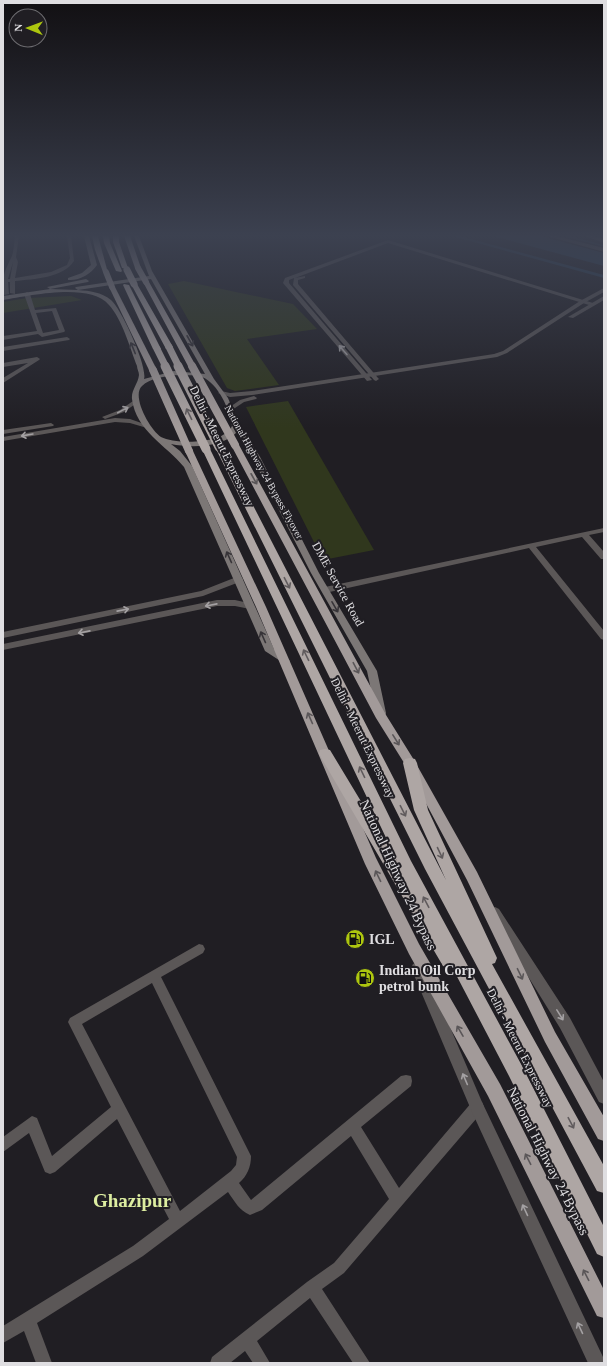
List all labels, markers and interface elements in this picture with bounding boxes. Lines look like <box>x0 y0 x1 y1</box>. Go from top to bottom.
north arrow <box>8 8 48 48</box>
text: N <box>12 24 24 32</box>
one-way arrow <box>186 335 194 347</box>
one-way arrow <box>128 342 136 354</box>
one-way arrow <box>339 345 348 355</box>
street label: Delhi - Meerut Expressway <box>187 383 257 509</box>
street label: National Highway 24 Bypass Flyover <box>223 403 306 541</box>
one-way arrow <box>117 406 129 413</box>
one-way arrow <box>185 408 192 420</box>
one-way arrow <box>20 431 33 439</box>
one-way arrow <box>251 473 259 485</box>
street label: DME Service Road <box>309 540 367 628</box>
one-way arrow <box>225 552 232 564</box>
one-way arrow <box>284 577 292 589</box>
one-way arrow <box>205 601 218 609</box>
one-way arrow <box>331 601 339 613</box>
one-way arrow <box>117 605 130 613</box>
one-way arrow <box>78 628 91 636</box>
one-way arrow <box>259 631 267 643</box>
one-way arrow <box>302 649 309 661</box>
one-way arrow <box>352 661 360 673</box>
street label: Delhi - Meerut Expressway <box>328 675 398 801</box>
one-way arrow <box>306 712 313 724</box>
one-way arrow <box>392 734 400 746</box>
one-way arrow <box>358 767 365 779</box>
street label: National Highway 24 Bypass <box>356 797 440 953</box>
one-way arrow <box>400 805 407 817</box>
one-way arrow <box>437 846 444 858</box>
one-way arrow <box>374 871 381 883</box>
one-way arrow <box>422 896 429 908</box>
fuel station icon: IGL <box>344 928 366 950</box>
place label: IGL <box>369 932 395 947</box>
place label: Indian Oil Corp petrol bunk <box>379 963 476 994</box>
fuel station icon: Indian Oil Corp petrol bunk <box>354 967 376 989</box>
one-way arrow <box>516 968 524 980</box>
street label: Delhi - Meerut Expressway <box>484 986 556 1110</box>
one-way arrow <box>557 1009 565 1021</box>
one-way arrow <box>456 1026 464 1038</box>
one-way arrow <box>461 1074 469 1086</box>
street label: National Highway 24 Bypass <box>504 1084 592 1238</box>
one-way arrow <box>568 1117 575 1129</box>
one-way arrow <box>524 1153 531 1165</box>
district label: Ghazipur <box>93 1190 172 1211</box>
one-way arrow <box>521 1204 528 1216</box>
one-way arrow <box>582 1269 590 1281</box>
one-way arrow <box>576 1322 584 1334</box>

